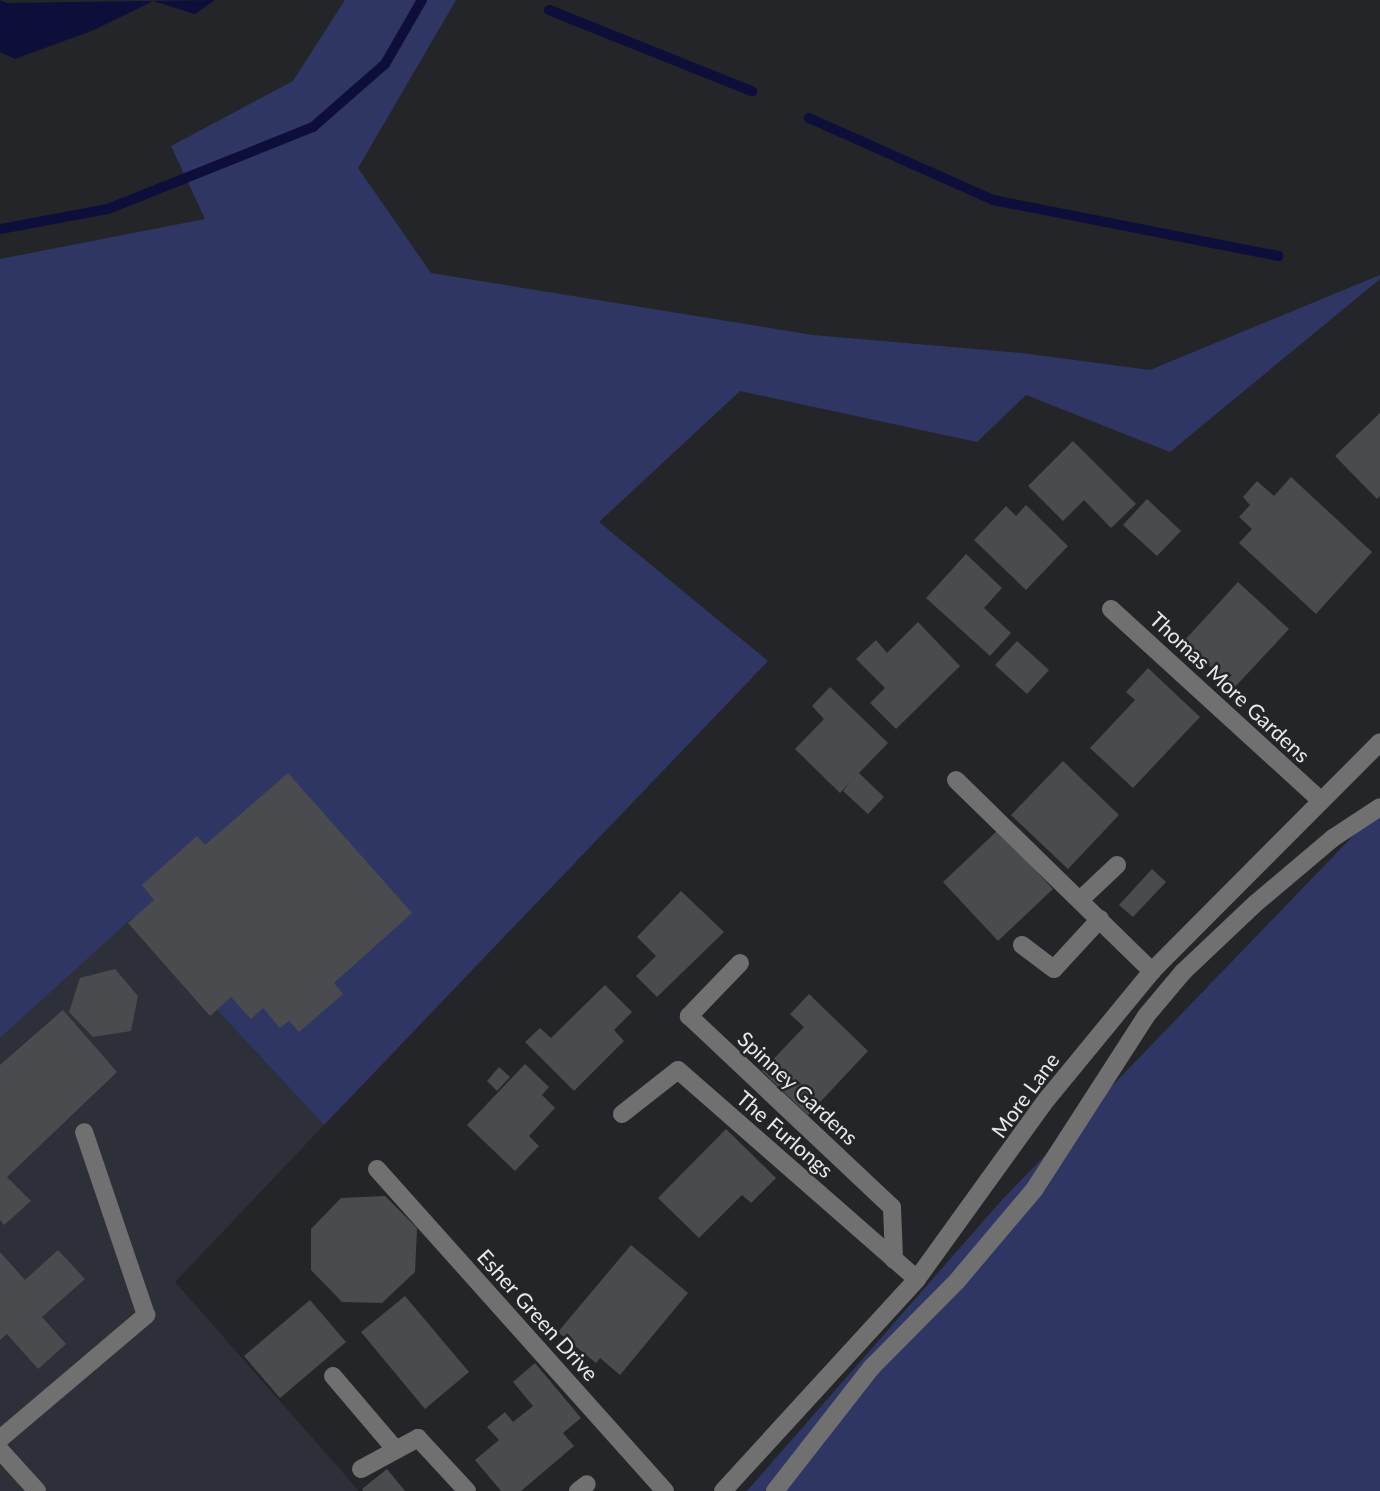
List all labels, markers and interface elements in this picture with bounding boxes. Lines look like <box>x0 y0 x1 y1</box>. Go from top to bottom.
street label: Thomas More Gardens <box>1145 606 1315 768</box>
street label: Spinney Gardens <box>733 1026 863 1150</box>
street label: More Lane <box>986 1048 1064 1142</box>
street label: The Furlongs <box>732 1085 838 1183</box>
street label: Esher Green Drive <box>472 1244 604 1386</box>

